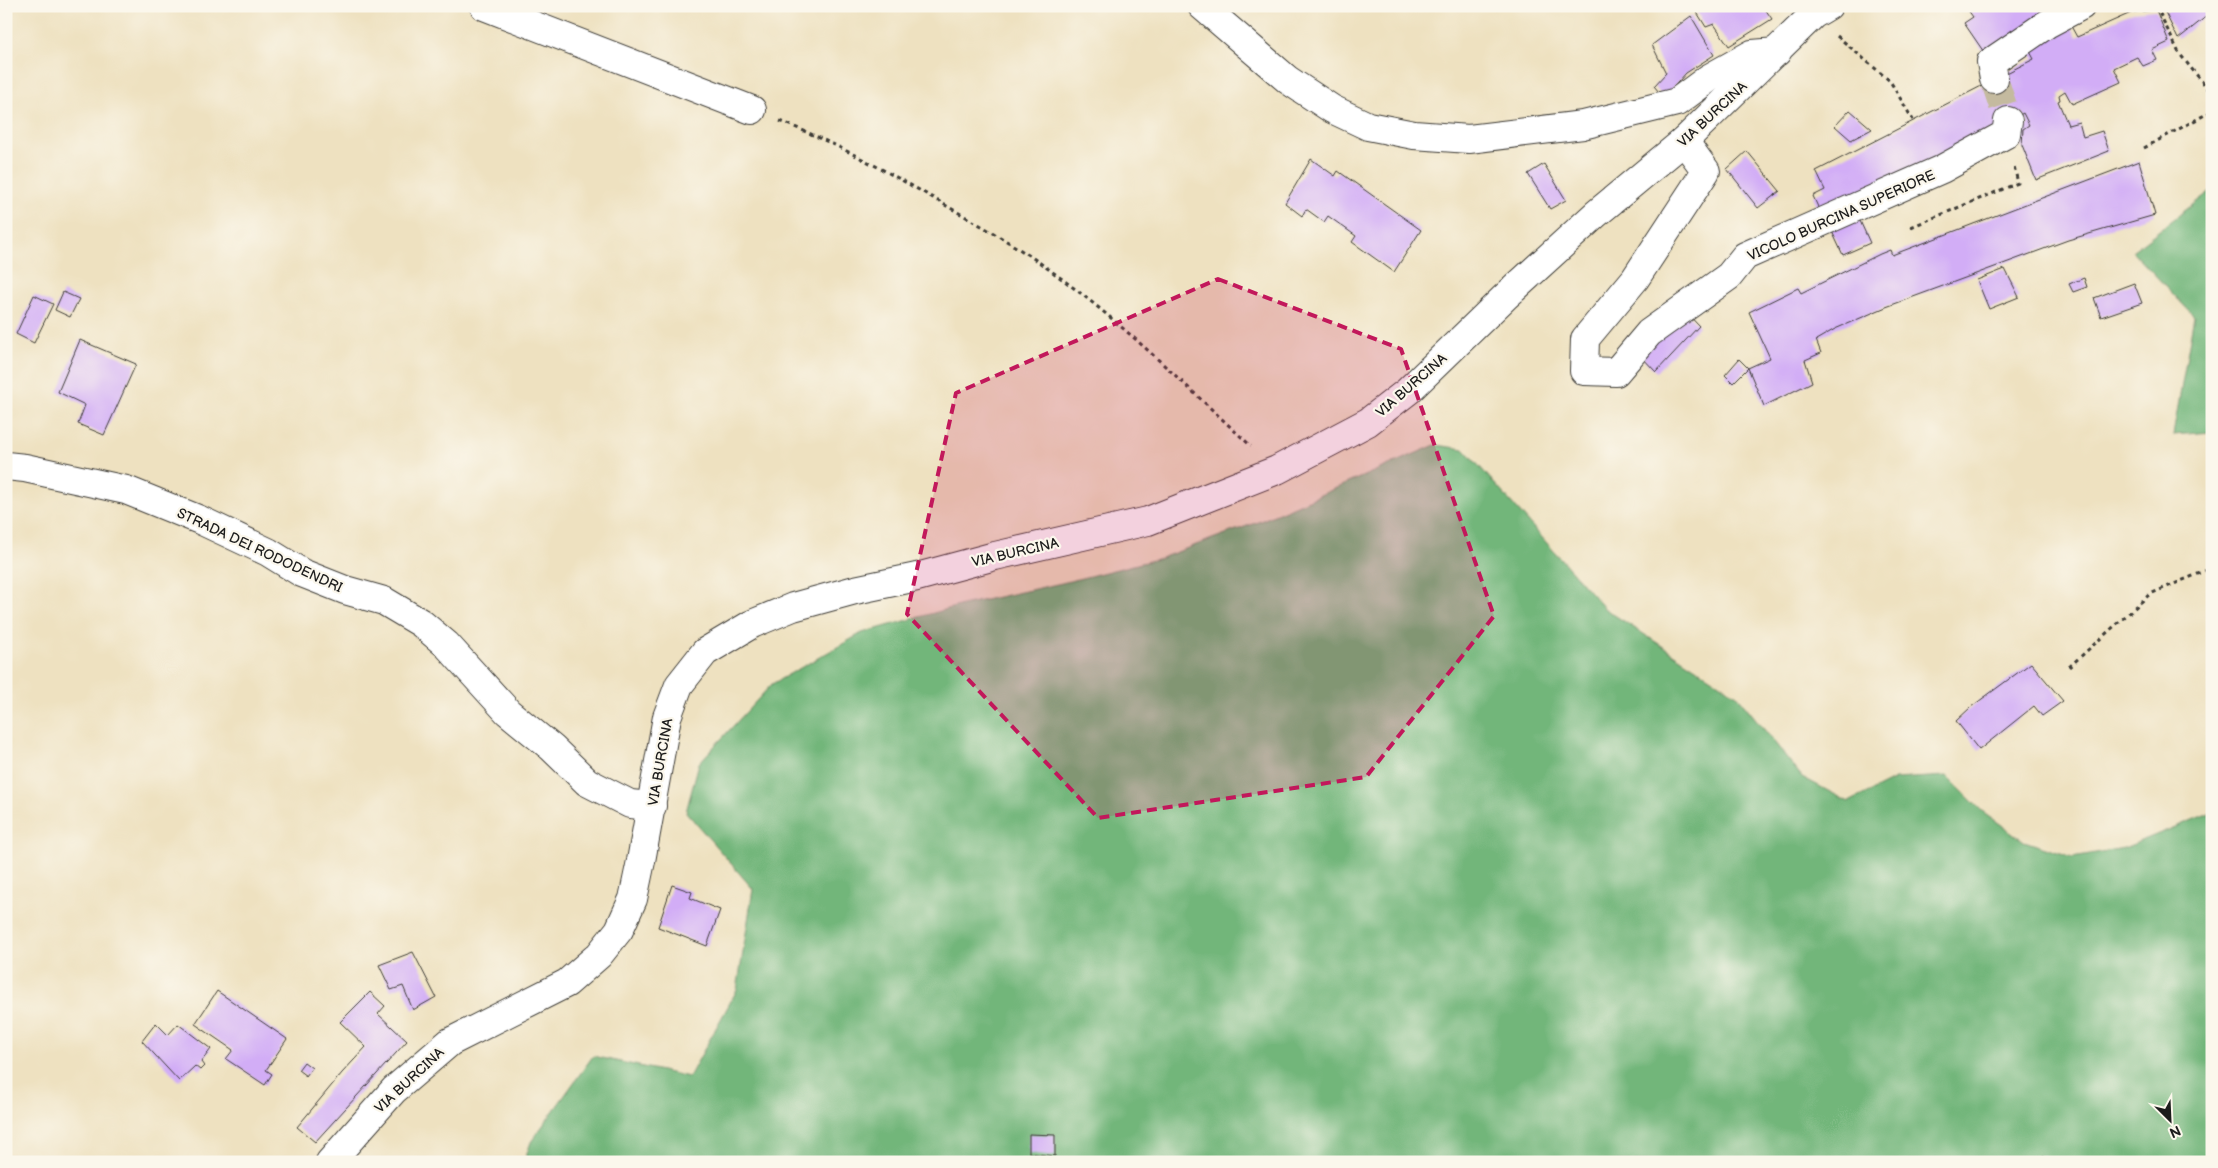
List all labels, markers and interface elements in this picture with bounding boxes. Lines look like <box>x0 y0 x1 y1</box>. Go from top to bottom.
street label: VIA BURCINA <box>1674 78 1751 151</box>
street label: VICOLO BURCINA SUPERIORE <box>1745 166 1938 265</box>
street label: VIA BURCINA <box>1372 350 1451 421</box>
street label: STRADA DEI RODODENDRI <box>174 505 345 596</box>
street label: VIA BURCINA <box>970 534 1061 571</box>
street label: VIA BURCINA <box>644 717 677 807</box>
street label: VIA BURCINA <box>371 1044 448 1117</box>
north arrow <box>2146 1096 2196 1146</box>
text: N <box>2167 1122 2183 1141</box>

